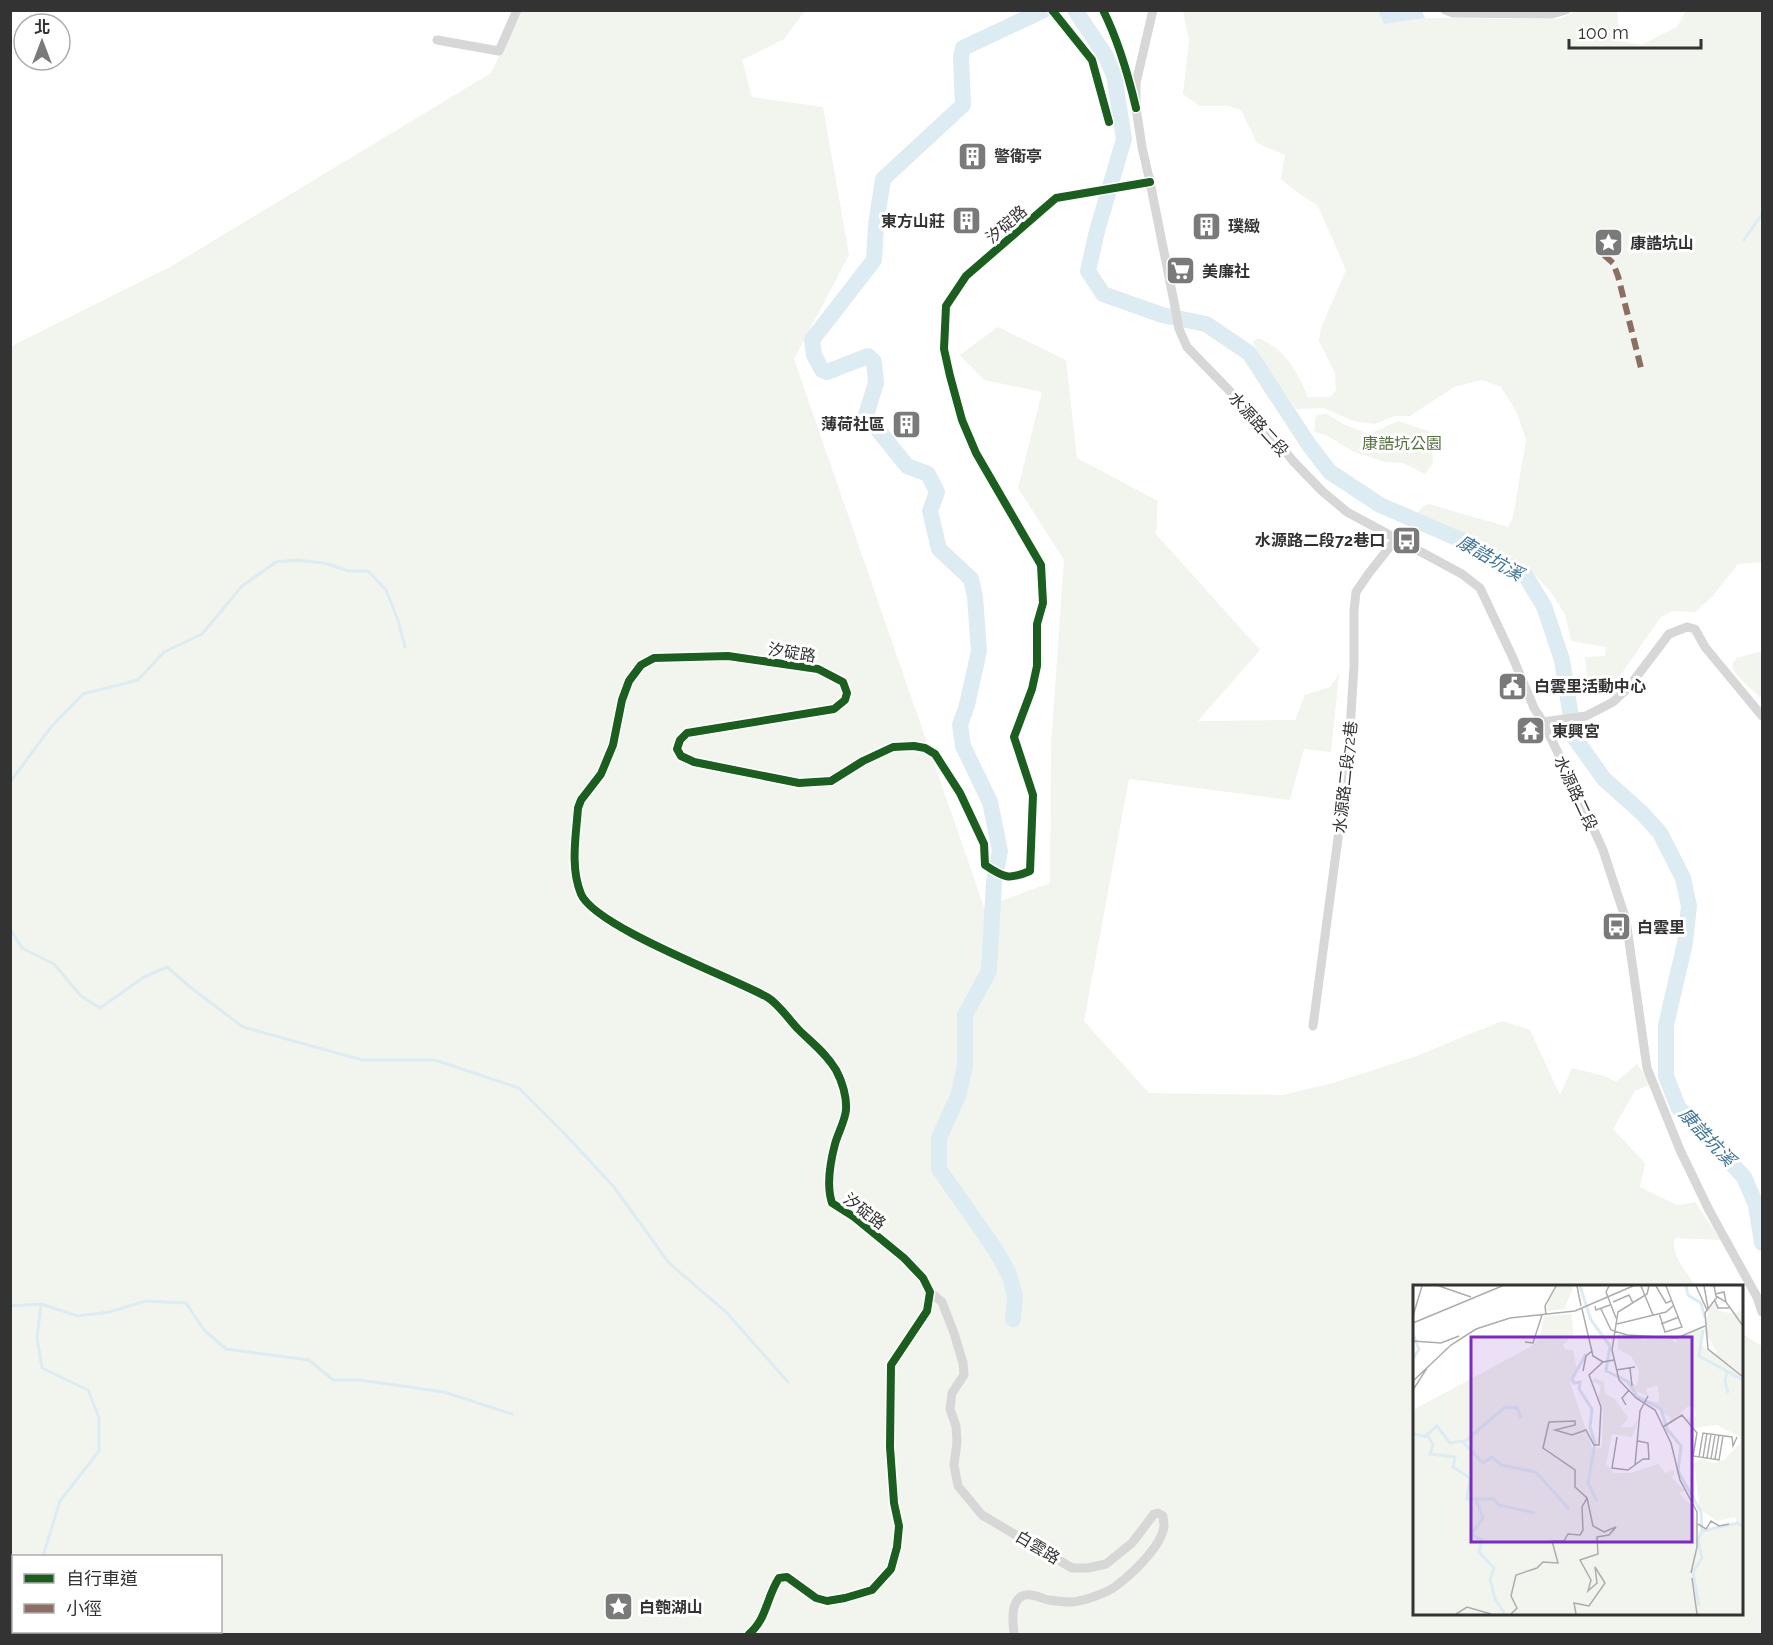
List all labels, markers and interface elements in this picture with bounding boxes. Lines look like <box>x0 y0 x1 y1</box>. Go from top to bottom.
north arrow <box>12 12 72 72</box>
scale bar <box>1569 12 1701 50</box>
text: 北 <box>34 18 50 37</box>
text: 100 m <box>1578 22 1629 43</box>
building icon: 警衛亭 <box>957 140 989 172</box>
place label: 警衛亭 <box>994 147 1042 166</box>
street label: 汐碇路 <box>982 201 1031 247</box>
building icon: 東方山莊 <box>950 205 982 237</box>
building icon: 璞緻 <box>1191 210 1223 242</box>
place label: 東方山莊 <box>881 212 945 231</box>
place label: 璞緻 <box>1228 217 1260 236</box>
place icon: 康誥坑山 <box>1593 227 1625 259</box>
place label: 康誥坑山 <box>1630 234 1694 253</box>
supermarket icon: 美廉社 <box>1165 255 1197 287</box>
place label: 美廉社 <box>1202 262 1250 281</box>
street label: 水源路二段 <box>1225 388 1292 460</box>
building icon: 薄荷社區 <box>890 408 922 440</box>
place label: 薄荷社區 <box>821 415 885 434</box>
park label: 康誥坑公園 <box>1362 434 1442 453</box>
bus stop icon: 水源路二段72巷口 <box>1390 524 1422 556</box>
water label: 康誥坑溪 <box>1454 530 1529 586</box>
place label: 水源路二段72巷口 <box>1255 531 1385 550</box>
street label: 汐碇路 <box>767 639 817 666</box>
public building icon: 白雲里活動中心 <box>1497 670 1529 702</box>
place label: 白雲里活動中心 <box>1534 677 1646 696</box>
temple icon: 東興宮 <box>1515 715 1547 747</box>
street label: 水源路二段72巷 <box>1330 720 1361 834</box>
place label: 東興宮 <box>1552 722 1600 741</box>
street label: 水源路二段 <box>1550 753 1601 833</box>
bus stop icon: 白雲里 <box>1600 911 1632 943</box>
place label: 白雲里 <box>1637 918 1685 937</box>
water label: 康誥坑溪 <box>1675 1103 1742 1172</box>
street label: 汐碇路 <box>840 1189 890 1233</box>
inset map <box>1413 1285 1743 1615</box>
street label: 白雲路 <box>1012 1527 1063 1568</box>
legend <box>12 1555 222 1633</box>
text: 自行車道 <box>66 1568 138 1589</box>
place icon: 白匏湖山 <box>602 1591 634 1623</box>
text: 小徑 <box>66 1598 102 1619</box>
place label: 白匏湖山 <box>639 1598 703 1617</box>

